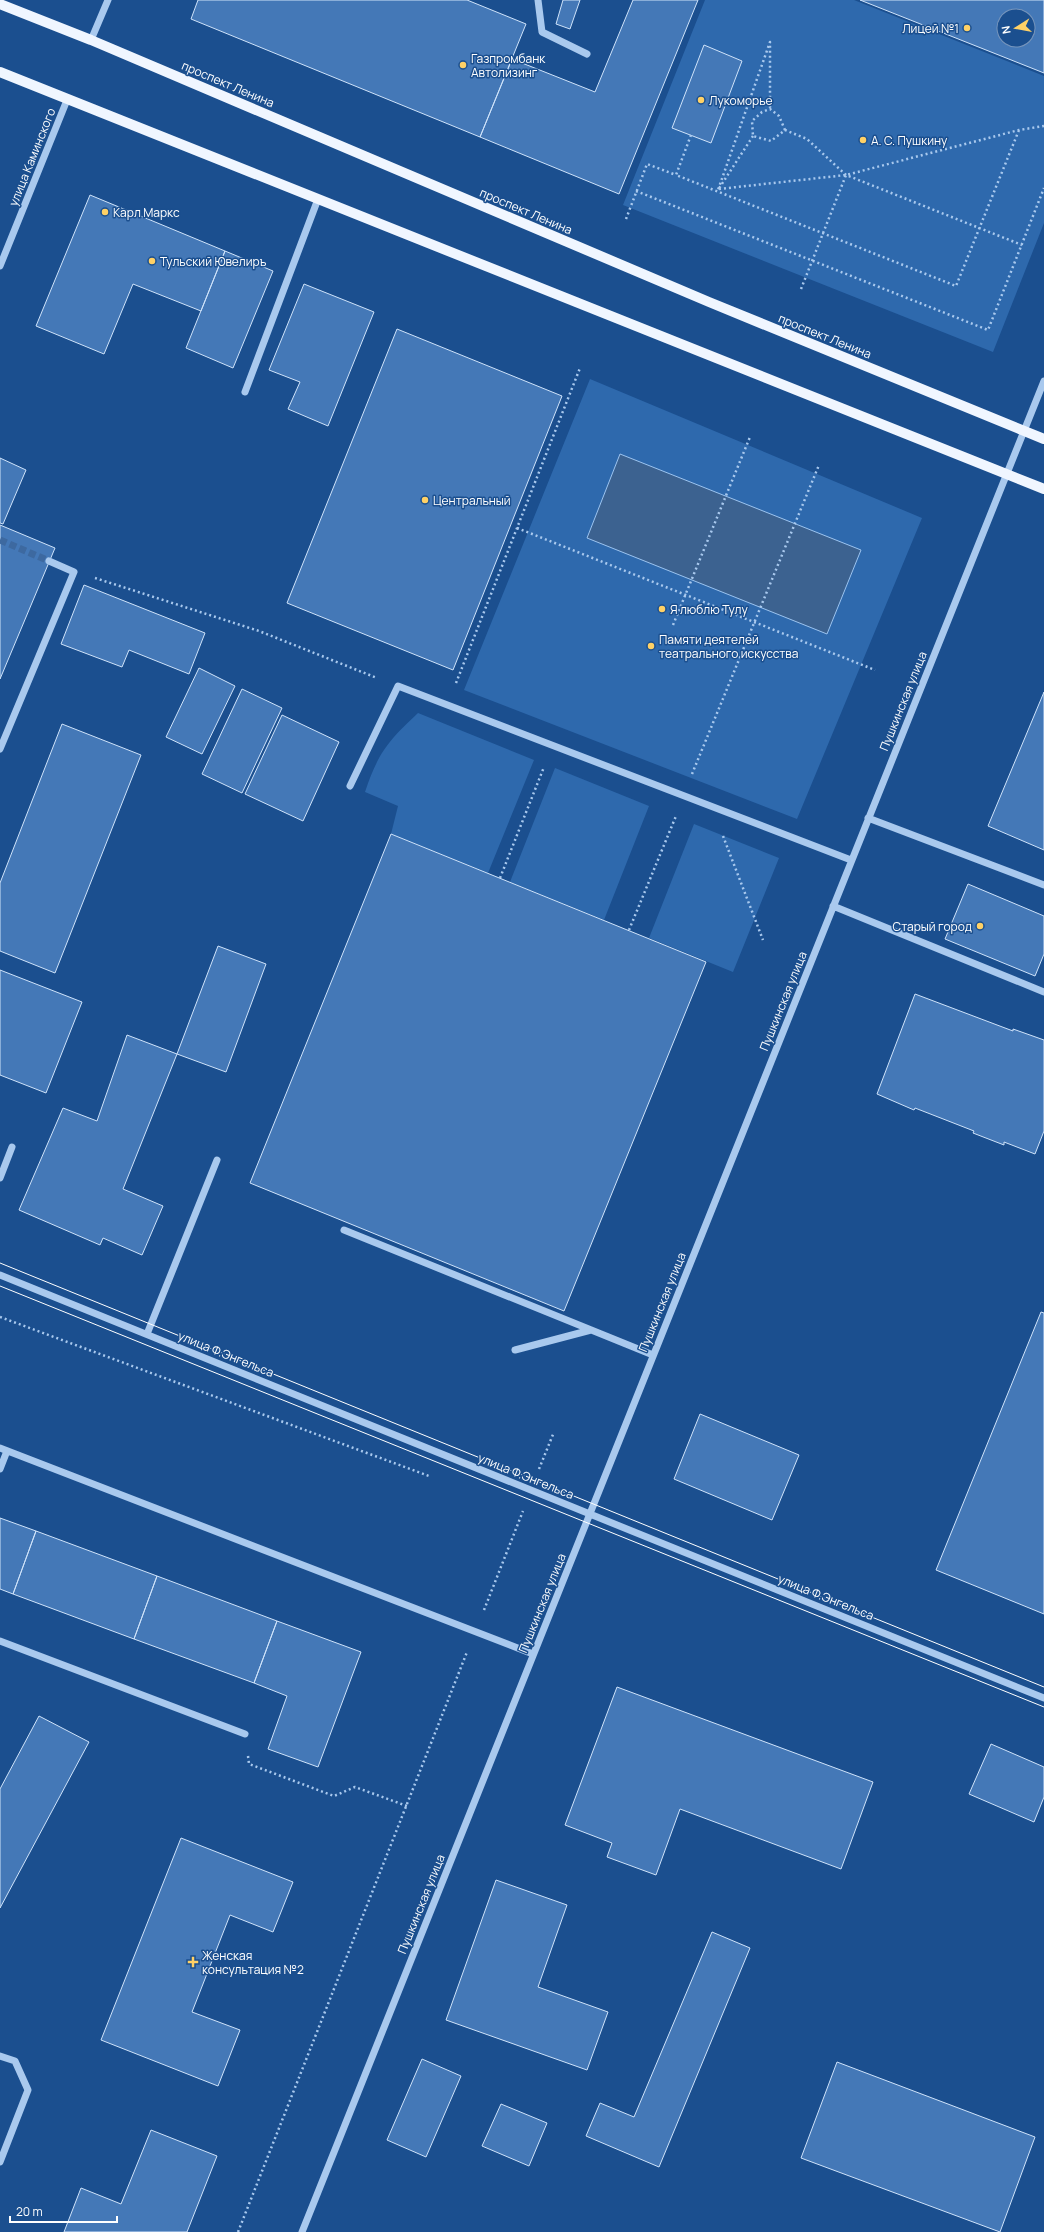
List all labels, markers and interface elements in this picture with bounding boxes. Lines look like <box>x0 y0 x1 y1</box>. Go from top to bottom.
north arrow <box>996 8 1036 48</box>
place label: Лицей №1 <box>902 20 959 37</box>
marker: Лицей №1 <box>962 23 972 33</box>
text: N <box>998 25 1014 35</box>
place label: Газпромбанк Автолизинг <box>471 50 546 81</box>
street label: проспект Ленина <box>179 57 277 111</box>
marker: Газпромбанк Автолизинг <box>458 60 468 70</box>
place label: Лукоморье <box>709 92 773 109</box>
marker: Лукоморье <box>696 95 706 105</box>
street label: улица Каминского <box>5 105 59 209</box>
place label: А. С. Пушкину <box>871 132 948 149</box>
marker: А. С. Пушкину <box>858 135 868 145</box>
street label: проспект Ленина <box>477 184 575 238</box>
place label: Карл Маркс <box>113 204 180 221</box>
marker: Карл Маркс <box>100 207 110 217</box>
place label: Тульский Ювелиръ <box>160 253 267 270</box>
marker: Тульский Ювелиръ <box>147 256 157 266</box>
street label: проспект Ленина <box>776 310 874 362</box>
place label: Центральный <box>433 492 511 509</box>
marker: Центральный <box>420 495 430 505</box>
place label: Я люблю Тулу <box>670 601 748 618</box>
marker: Я люблю Тулу <box>657 604 667 614</box>
place label: Памяти деятелей театрального искусства <box>659 631 798 662</box>
marker: Памяти деятелей театрального искусства <box>646 641 656 651</box>
street label: Пушкинская улица <box>875 649 931 753</box>
place label: Старый город <box>893 918 972 935</box>
marker: Старый город <box>975 921 985 931</box>
street label: Пушкинская улица <box>755 949 811 1053</box>
street label: Пушкинская улица <box>634 1250 690 1354</box>
street label: улица Ф.Энгельса <box>176 1327 276 1381</box>
street label: улица Ф.Энгельса <box>476 1449 576 1503</box>
street label: Пушкинская улица <box>514 1551 570 1655</box>
street label: улица Ф.Энгельса <box>776 1570 876 1624</box>
street label: Пушкинская улица <box>393 1852 449 1956</box>
place label: Женская консультация №2 <box>202 1947 304 1978</box>
marker: Женская консультация №2 <box>187 1956 199 1968</box>
scale bar <box>10 2198 117 2224</box>
text: 20 m <box>16 2203 43 2220</box>

